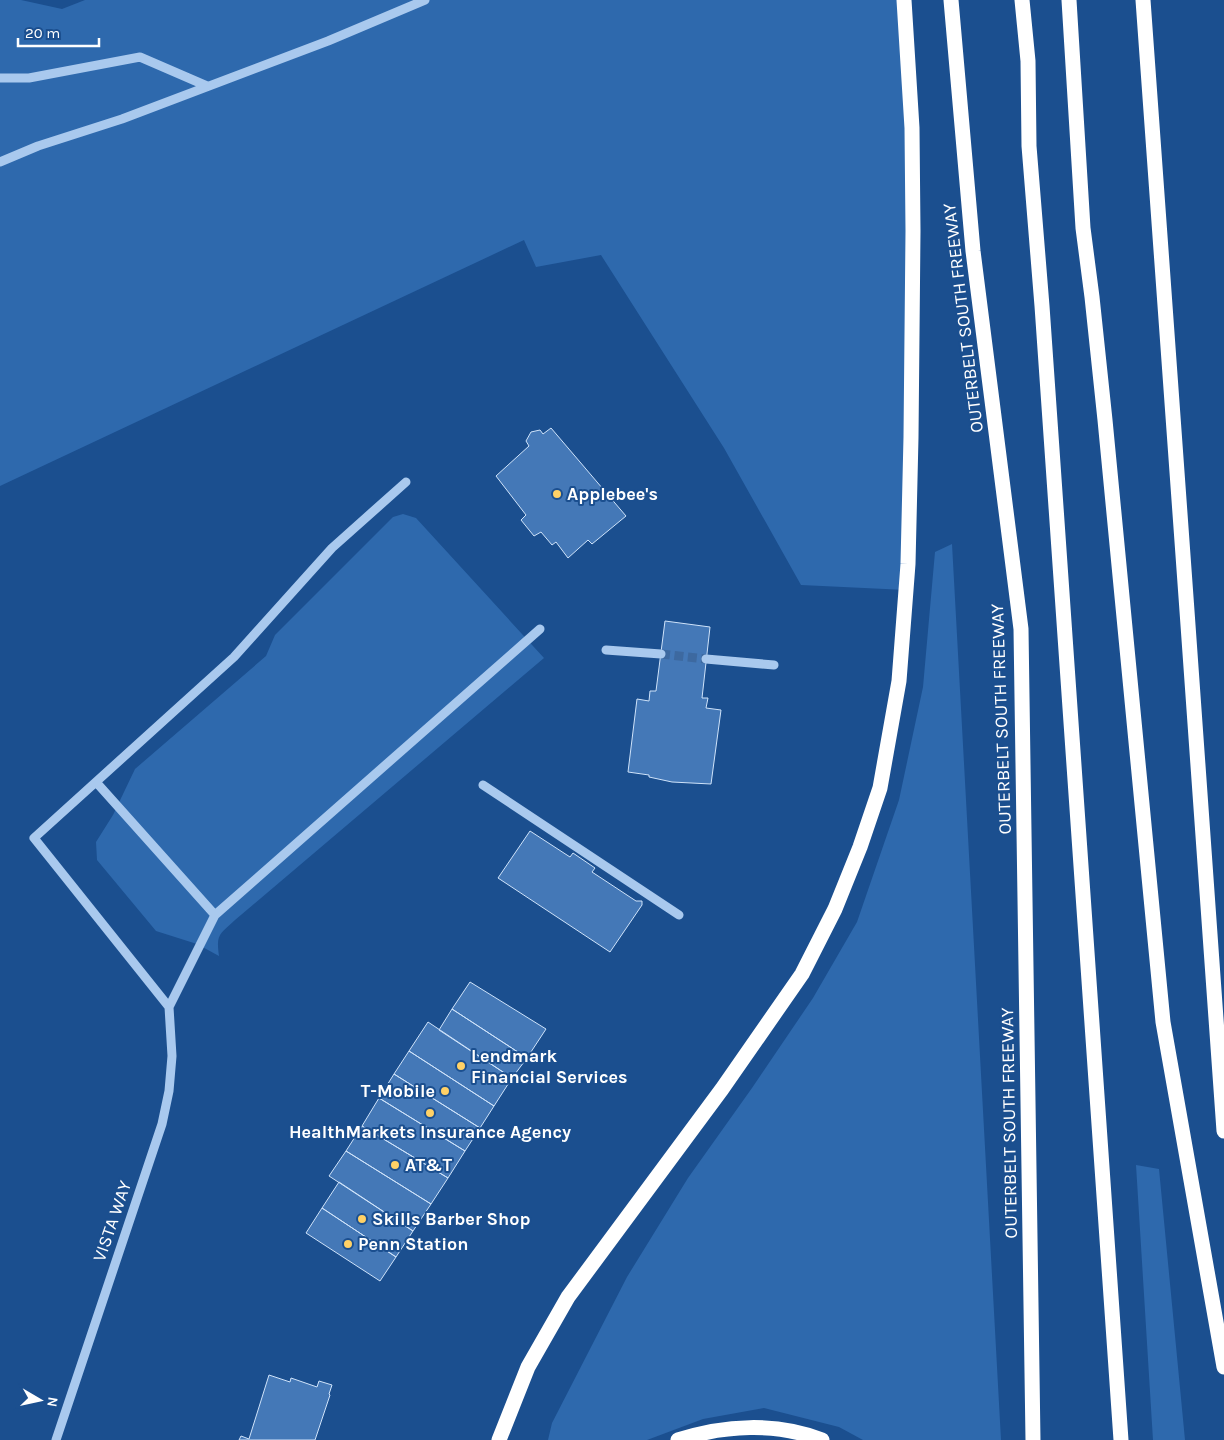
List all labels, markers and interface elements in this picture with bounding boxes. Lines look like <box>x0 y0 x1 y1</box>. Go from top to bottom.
scale bar <box>18 15 99 47</box>
text: 20 m <box>25 24 60 42</box>
street label: OUTERBELT SOUTH FREEWAY <box>938 202 988 434</box>
place label: Applebee's <box>567 483 658 505</box>
marker: Applebee's <box>551 488 563 500</box>
street label: OUTERBELT SOUTH FREEWAY <box>986 603 1016 835</box>
street label: OUTERBELT SOUTH FREEWAY <box>996 1007 1022 1239</box>
place label: Lendmark Financial Services <box>471 1045 628 1088</box>
marker: Lendmark Financial Services <box>455 1060 467 1072</box>
place label: T-Mobile <box>361 1080 435 1102</box>
marker: T-Mobile <box>439 1085 451 1097</box>
marker: HealthMarkets Insurance Agency <box>424 1107 436 1119</box>
place label: HealthMarkets Insurance Agency <box>289 1121 571 1143</box>
place label: AT&T <box>405 1154 452 1176</box>
marker: AT&T <box>389 1159 401 1171</box>
street label: VISTA WAY <box>88 1177 136 1264</box>
place label: Skills Barber Shop <box>372 1208 530 1230</box>
marker: Skills Barber Shop <box>356 1213 368 1225</box>
place label: Penn Station <box>358 1233 469 1255</box>
marker: Penn Station <box>342 1238 354 1250</box>
north arrow <box>15 1375 65 1425</box>
text: N <box>43 1396 62 1408</box>

